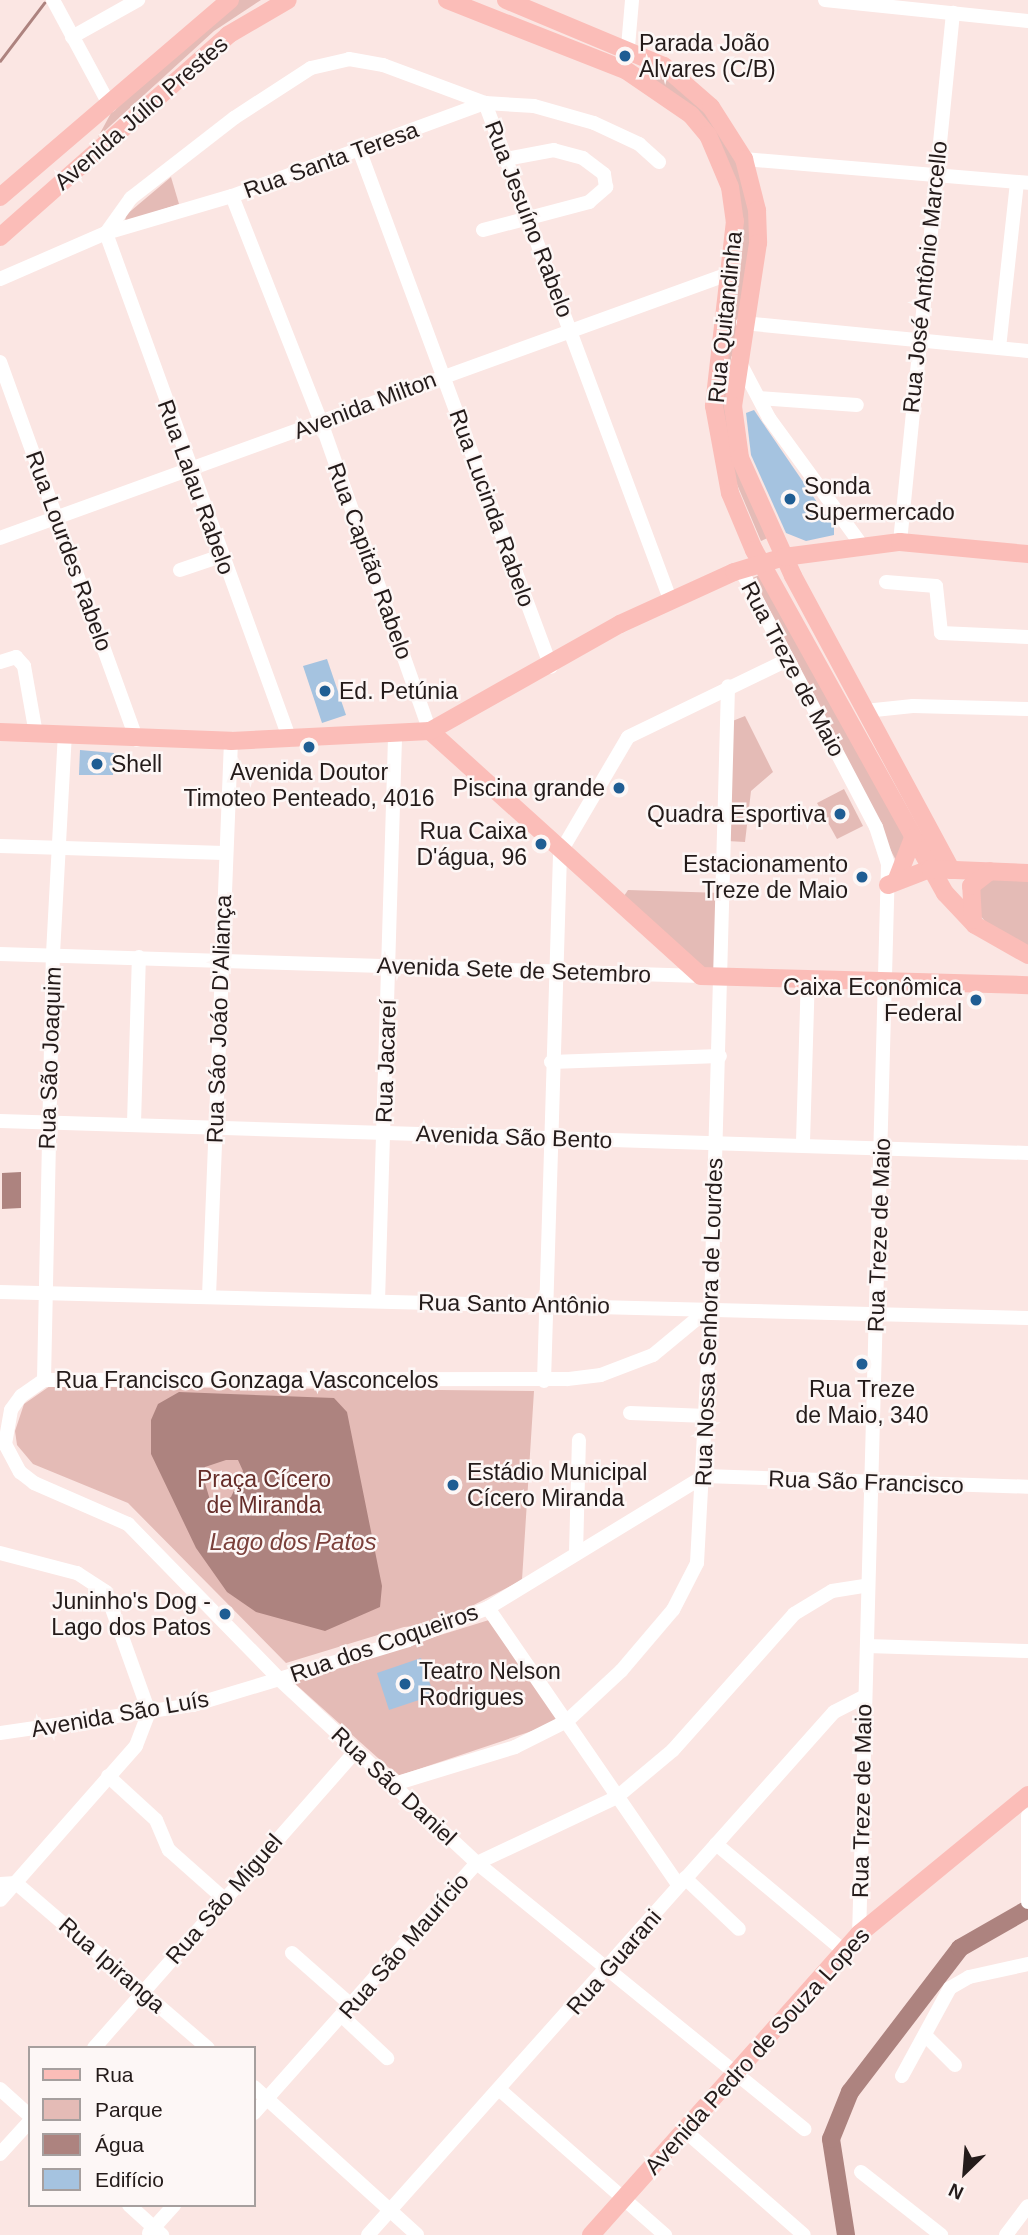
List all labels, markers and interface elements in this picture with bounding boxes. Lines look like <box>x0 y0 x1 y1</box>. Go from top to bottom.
place label: Parada João Alvares (C/B) <box>639 29 776 83</box>
street label: Avenida Júlio Prestes <box>49 30 233 196</box>
marker: Parada João Alvares (C/B) <box>617 48 633 64</box>
street label: Rua Santa Teresa <box>240 116 422 204</box>
street label: Rua Jesuíno Rabelo <box>479 117 579 321</box>
street label: Rua José Antônio Marcello <box>897 139 953 415</box>
street label: Rua Quitandinha <box>702 230 748 404</box>
street label: Avenida Milton <box>290 365 440 445</box>
street label: Rua Lalau Rabelo <box>152 396 240 578</box>
street label: Rua Lucinda Rabelo <box>443 405 541 611</box>
street label: Rua Lourdes Rabelo <box>20 447 118 655</box>
street label: Rua Capitão Rabelo <box>322 459 418 663</box>
place label: Sonda Supermercado <box>804 472 955 526</box>
marker: Sonda Supermercado <box>782 491 798 507</box>
street label: Rua Treze de Maio <box>735 577 851 761</box>
place label: Ed. Petúnia <box>339 677 458 705</box>
marker: Ed. Petúnia <box>317 683 333 699</box>
marker: Avenida Doutor Timoteo Penteado, 4016 <box>301 739 317 755</box>
place label: Shell <box>111 750 162 778</box>
marker: Shell <box>89 756 105 772</box>
place label: Avenida Doutor Timoteo Penteado, 4016 <box>183 758 435 812</box>
place label: Piscina grande <box>453 774 605 802</box>
marker: Piscina grande <box>611 780 627 796</box>
place label: Quadra Esportiva <box>647 800 826 828</box>
marker: Quadra Esportiva <box>832 806 848 822</box>
place label: Rua Caixa D'água, 96 <box>416 817 527 871</box>
marker: Rua Caixa D'água, 96 <box>533 836 549 852</box>
place label: Estacionamento Treze de Maio <box>683 850 848 904</box>
marker: Estacionamento Treze de Maio <box>854 869 870 885</box>
street label: Rua Sáo Joáo D'Aliança <box>201 894 237 1144</box>
street label: Avenida Sete de Setembro <box>376 951 652 989</box>
street label: Rua São Joaquim <box>33 966 67 1150</box>
place label: Caixa Econômica Federal <box>783 973 962 1027</box>
marker: Caixa Econômica Federal <box>968 992 984 1008</box>
street label: Rua Jacareí <box>370 999 402 1123</box>
street label: Avenida São Bento <box>415 1120 613 1154</box>
street label: Rua Treze de Maio <box>862 1137 896 1333</box>
street label: Rua Nossa Senhora de Lourdes <box>689 1157 729 1487</box>
street label: Rua Santo Antônio <box>417 1289 611 1319</box>
marker: Rua Treze de Maio, 340 <box>854 1356 870 1372</box>
street label: Rua Francisco Gonzaga Vasconcelos <box>55 1366 439 1394</box>
place label: Rua Treze de Maio, 340 <box>796 1375 928 1429</box>
place label: Estádio Municipal Cícero Miranda <box>467 1458 647 1512</box>
park label: Praça Cícero de Miranda <box>197 1465 331 1519</box>
street label: Rua São Francisco <box>768 1465 964 1499</box>
marker: Estádio Municipal Cícero Miranda <box>445 1477 461 1493</box>
water label: Lago dos Patos <box>210 1528 376 1556</box>
place label: Juninho's Dog - Lago dos Patos <box>51 1587 211 1641</box>
street label: Rua dos Coqueiros <box>286 1598 482 1688</box>
marker: Juninho's Dog - Lago dos Patos <box>217 1606 233 1622</box>
place label: Teatro Nelson Rodrigues <box>419 1657 561 1711</box>
marker: Teatro Nelson Rodrigues <box>397 1676 413 1692</box>
street label: Avenida São Luís <box>29 1685 211 1743</box>
street label: Rua Treze de Maio <box>847 1703 877 1899</box>
street label: Rua São Daniel <box>326 1721 462 1851</box>
street label: Rua São Miguel <box>160 1828 288 1970</box>
street label: Rua São Maurício <box>333 1867 475 2025</box>
street label: Rua Guarani <box>561 1904 667 2020</box>
street label: Rua Ipiranga <box>53 1911 171 2019</box>
street label: Avenida Pedro de Souza Lopes <box>639 1922 875 2180</box>
legend <box>28 2046 256 2207</box>
text: Rua <box>95 2063 134 2086</box>
text: Parque <box>95 2098 163 2121</box>
text: Água <box>95 2133 144 2156</box>
north arrow <box>930 2137 1000 2207</box>
text: Edifício <box>95 2168 164 2191</box>
text: N <box>945 2179 967 2204</box>

